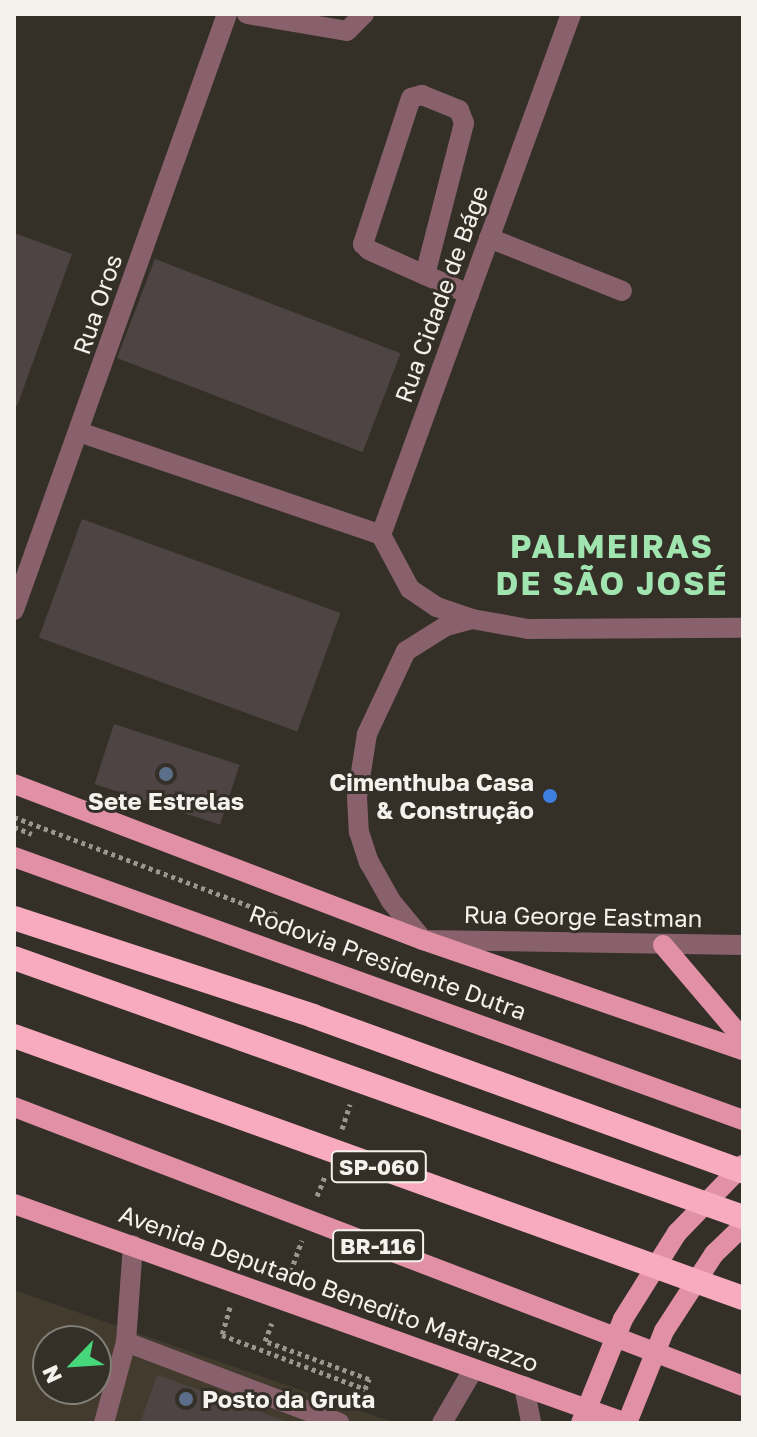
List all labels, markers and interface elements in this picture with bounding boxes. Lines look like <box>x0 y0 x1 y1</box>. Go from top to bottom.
street label: Rua Cidade de Báge <box>388 182 494 406</box>
street label: Rua Oros <box>66 250 128 358</box>
district label: PALMEIRAS DE SÃO JOSÉ <box>496 528 728 603</box>
marker: Sete Estrelas <box>157 765 175 783</box>
place label: Cimenthuba Casa & Construção <box>329 768 534 824</box>
place label: Sete Estrelas <box>88 787 244 815</box>
marker: Cimenthuba Casa & Construção <box>541 787 559 805</box>
street label: Rodovia Presidente Dutra <box>245 898 531 1026</box>
street label: Rua George Eastman <box>463 900 703 932</box>
road number: SP-060 <box>329 1149 429 1185</box>
street label: Avenida Deputado Benedito Matarazzo <box>115 1199 543 1377</box>
road number: BR-116 <box>332 1228 424 1264</box>
north arrow <box>32 1325 112 1405</box>
text: N <box>36 1361 67 1388</box>
place label: Posto da Gruta <box>202 1385 375 1413</box>
marker: Posto da Gruta <box>177 1390 195 1408</box>

